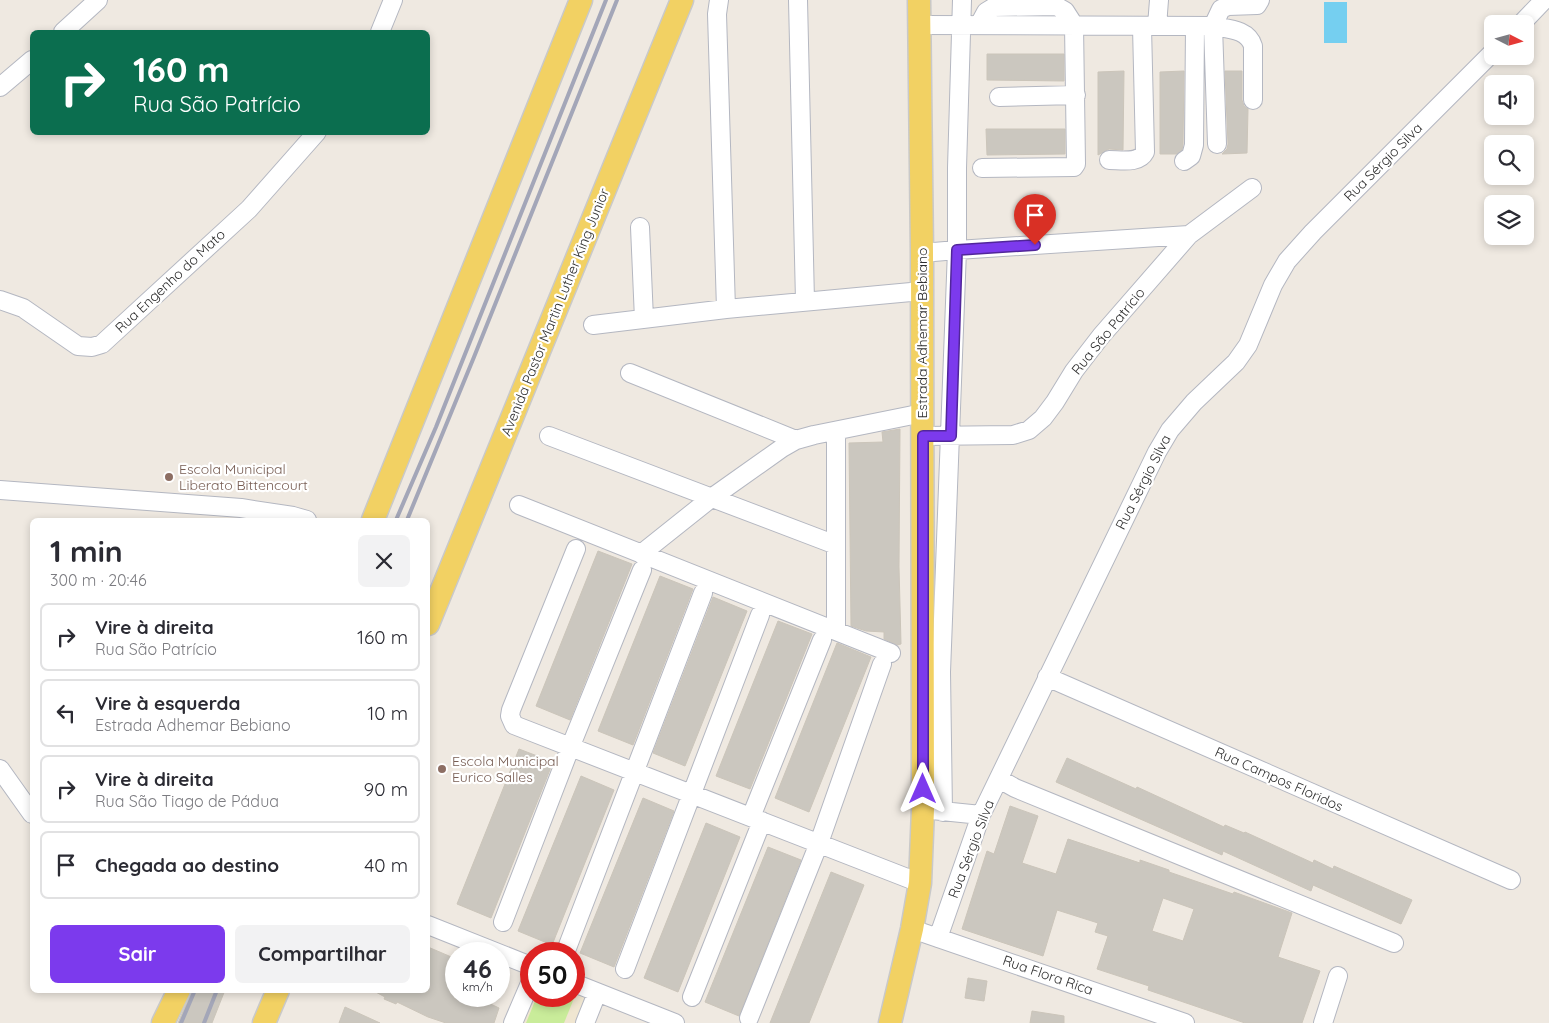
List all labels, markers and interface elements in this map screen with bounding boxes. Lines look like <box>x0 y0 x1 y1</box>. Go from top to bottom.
north arrow <box>1484 15 1534 65</box>
map controls <box>1484 15 1534 245</box>
text: 160 m <box>133 47 230 91</box>
icon: right <box>50 50 115 115</box>
button: sound <box>1484 75 1534 125</box>
text: Rua São Patrício <box>133 90 301 118</box>
street label: Rua Sérgio Silva <box>1340 119 1426 205</box>
button: search <box>1484 135 1534 185</box>
street label: Avenida Pastor Martin Luther King Junior <box>497 185 613 439</box>
pin <box>1014 194 1056 245</box>
button: layers <box>1484 195 1534 245</box>
icon: arrive <box>1021 201 1049 229</box>
street label: Rua Engenho do Mato <box>111 225 229 337</box>
street label: Estrada Adhemar Bebiano <box>913 247 931 419</box>
street label: Rua São Patrício <box>1067 284 1149 378</box>
street label: Rua Sérgio Silva <box>1111 432 1175 532</box>
place label: Escola Municipal Liberato Bittencourt <box>179 460 308 494</box>
marker: Escola Municipal Liberato Bittencourt <box>163 471 175 483</box>
text: 1 min <box>50 532 123 570</box>
button: close <box>358 535 410 587</box>
text: 300 m · 20:46 <box>50 570 147 590</box>
text: Vire à direita <box>95 615 214 639</box>
icon: right <box>52 623 80 651</box>
text: 160 m <box>357 625 408 649</box>
text: Rua São Patrício <box>95 639 217 659</box>
text: Vire à esquerda <box>95 691 240 715</box>
icon: left <box>52 699 80 727</box>
text: 10 m <box>367 701 408 725</box>
text: Estrada Adhemar Bebiano <box>95 715 291 735</box>
street label: Rua Campos Floridos <box>1212 743 1346 815</box>
place label: Escola Municipal Eurico Salles <box>452 752 559 786</box>
position arrow <box>896 762 948 814</box>
marker: Escola Municipal Eurico Salles <box>436 763 448 775</box>
text: Vire à direita <box>95 767 214 791</box>
icon: right <box>52 775 80 803</box>
text: 90 m <box>364 777 408 801</box>
text: Rua São Tiago de Pádua <box>95 791 279 811</box>
street label: Rua Sérgio Silva <box>944 797 998 901</box>
icon: arrive <box>52 851 80 879</box>
text: Chegada ao destino <box>95 853 279 877</box>
text: 40 m <box>364 853 408 877</box>
button: Sair <box>50 925 225 983</box>
button: Compartilhar <box>235 925 410 983</box>
speed limit sign: 50 <box>520 942 585 1007</box>
street label: Rua Flora Rica <box>1000 951 1096 999</box>
text: 46 <box>463 953 492 984</box>
text: km/h <box>462 979 493 994</box>

